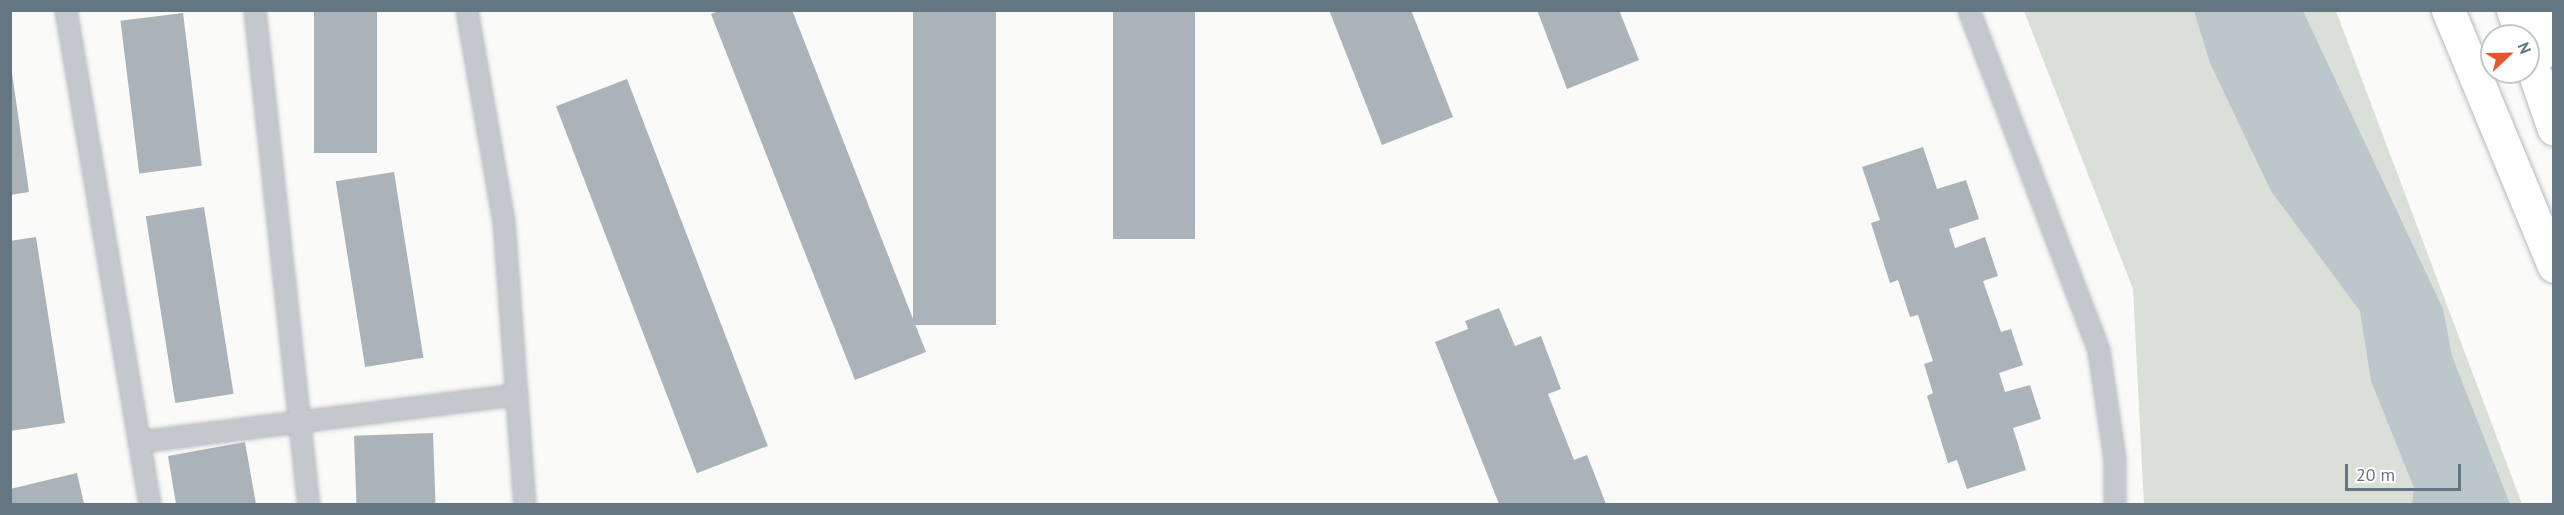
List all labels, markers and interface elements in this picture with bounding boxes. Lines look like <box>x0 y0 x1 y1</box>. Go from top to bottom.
north arrow <box>2480 24 2540 84</box>
text: N <box>2514 39 2536 57</box>
scale bar <box>2348 452 2464 490</box>
text: 20 m <box>2356 463 2395 486</box>

